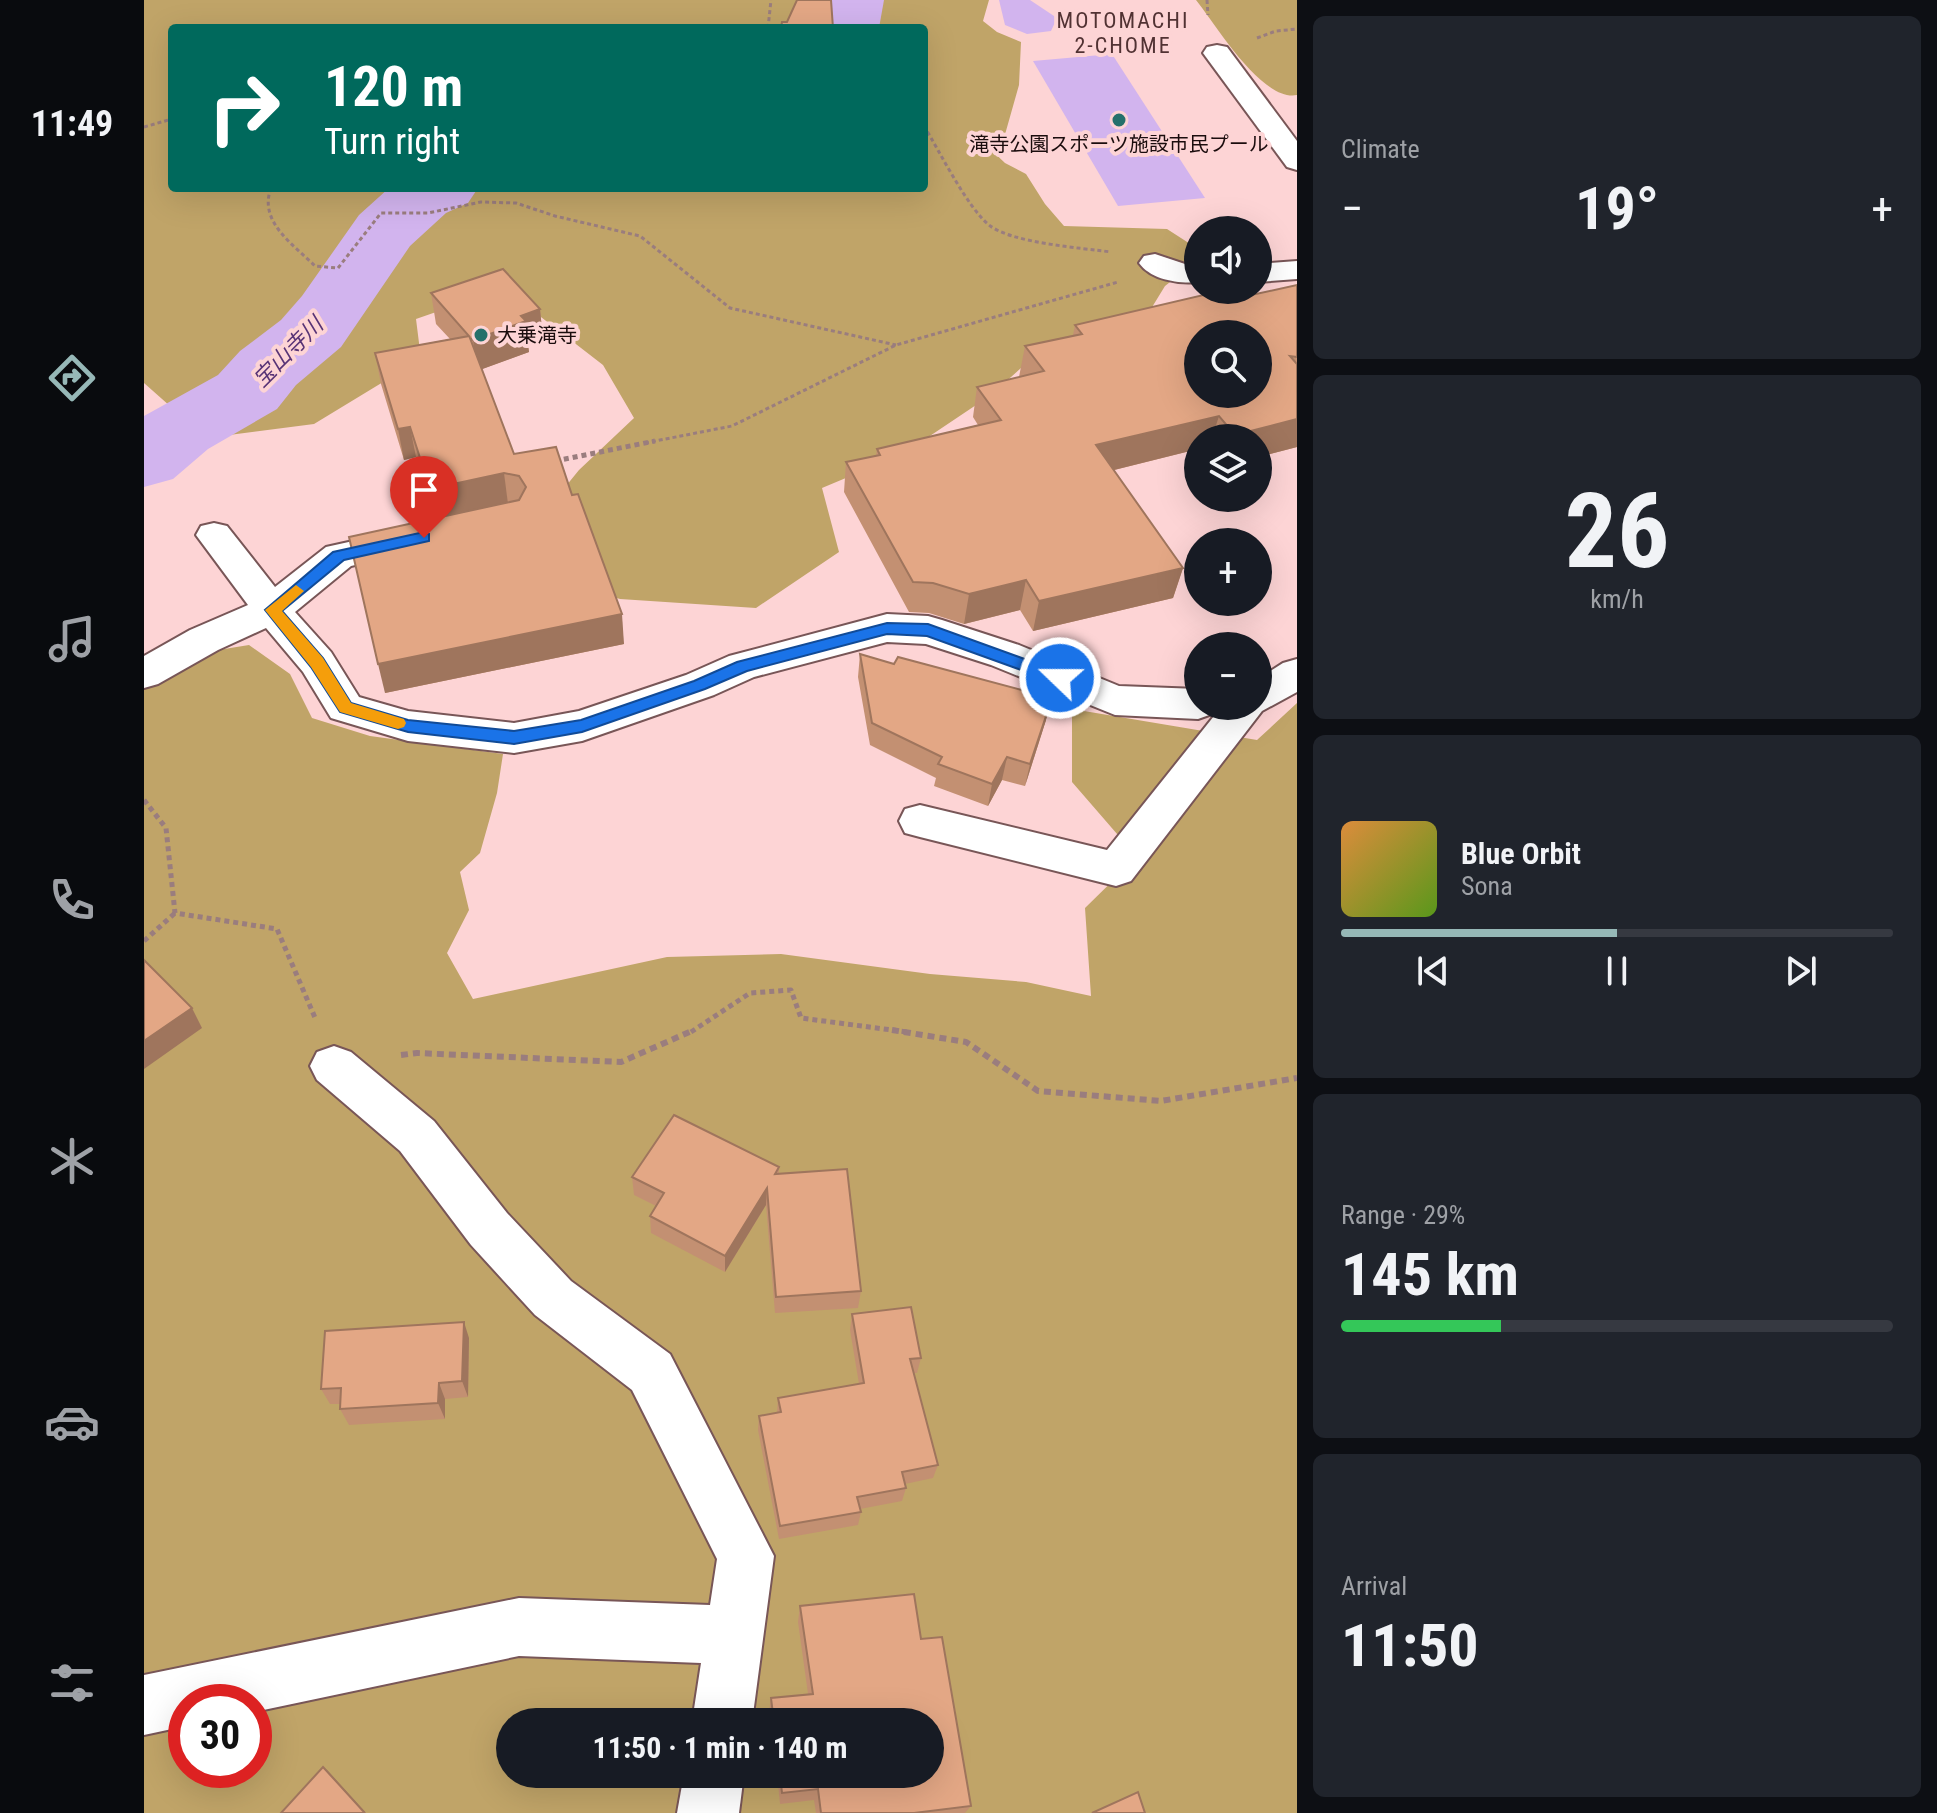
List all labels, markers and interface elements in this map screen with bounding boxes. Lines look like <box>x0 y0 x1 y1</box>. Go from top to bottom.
district label: MOTOMACHI 2-CHOME <box>1057 8 1189 58</box>
text: 120 m <box>324 54 463 120</box>
icon: right <box>192 56 296 160</box>
text: 11:49 <box>31 103 113 145</box>
marker: 滝寺公園スポーツ施設市民プール <box>1110 111 1128 129</box>
text: Turn right <box>324 121 460 163</box>
place label: 滝寺公園スポーツ施設市民プール <box>969 132 1269 156</box>
text: Climate <box>1341 134 1420 164</box>
text: 19° <box>1575 173 1659 244</box>
text: − <box>1341 183 1363 235</box>
text: + <box>1871 183 1893 235</box>
map controls <box>1184 216 1272 720</box>
button: sound <box>1184 216 1272 304</box>
water label: 宝山寺川 <box>248 311 329 392</box>
button: search <box>1184 320 1272 408</box>
place label: 大乗滝寺 <box>497 323 577 347</box>
marker: 大乗滝寺 <box>472 326 490 344</box>
icon: directions <box>44 350 100 406</box>
button: layers <box>1184 424 1272 512</box>
pin <box>390 456 458 538</box>
icon: arrive <box>402 468 446 512</box>
text: 26 <box>1564 471 1670 592</box>
button: + <box>1184 528 1272 616</box>
text: km/h <box>1590 584 1644 614</box>
icon: music <box>44 611 100 667</box>
button: − <box>1184 632 1272 720</box>
position arrow <box>1018 636 1102 720</box>
text: Blue Orbit <box>1461 836 1581 871</box>
text: Sona <box>1461 871 1513 901</box>
icon: phone <box>44 872 100 928</box>
icon: previous <box>1411 949 1455 993</box>
icon: pause <box>1595 949 1639 993</box>
icon: next <box>1779 949 1823 993</box>
icon: climate <box>44 1133 100 1189</box>
text: Range · 29% <box>1341 1200 1465 1230</box>
text: 145 km <box>1341 1239 1519 1310</box>
icon: car <box>44 1394 100 1450</box>
text: Arrival <box>1341 1571 1407 1601</box>
text: 11:50 <box>1341 1610 1479 1681</box>
icon: filters <box>44 1655 100 1711</box>
speed limit sign: 30 <box>168 1684 272 1788</box>
text: 11:50 · 1 min · 140 m <box>593 1730 847 1765</box>

